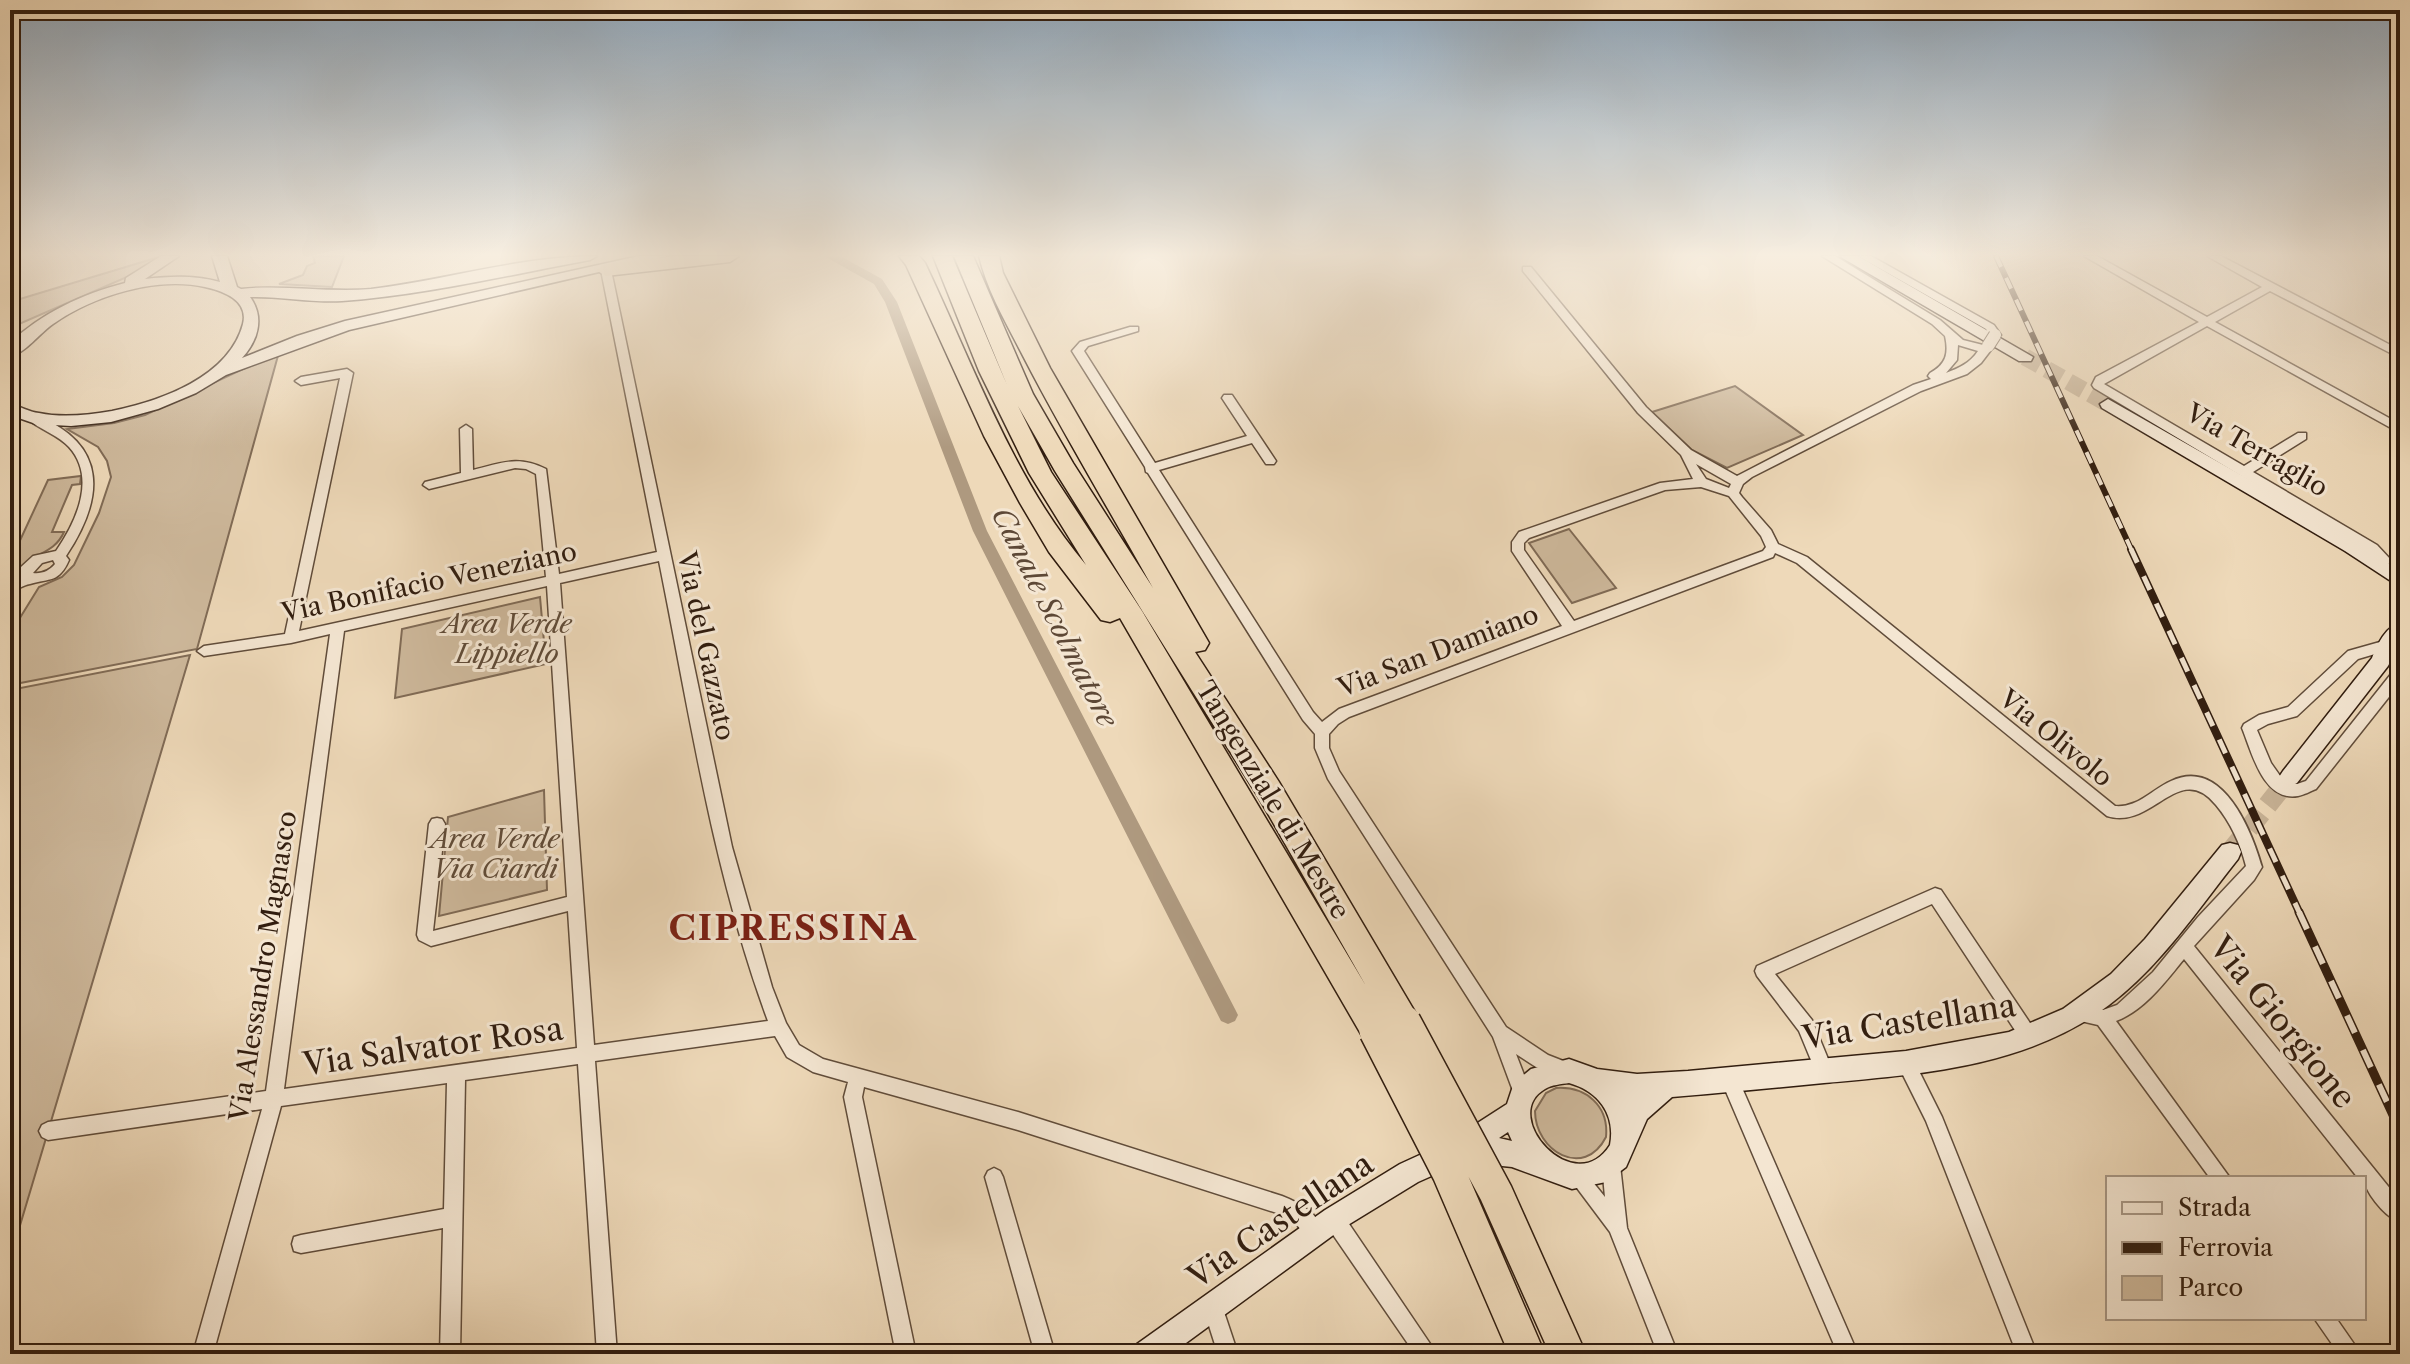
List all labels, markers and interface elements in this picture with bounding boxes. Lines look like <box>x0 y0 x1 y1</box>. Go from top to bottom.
street label: Via Terraglio <box>2179 396 2334 504</box>
water label: Canale Scolmatore <box>985 501 1126 734</box>
street label: Via Bonifacio Veneziano <box>278 535 579 629</box>
street label: Via del Gazzato <box>670 548 742 743</box>
street label: Via San Damiano <box>1332 598 1543 704</box>
park label: Area Verde Lippiello <box>438 608 573 670</box>
street label: Tangenziale di Mestre <box>1189 675 1357 925</box>
street label: Via Olivolo <box>1992 682 2119 793</box>
street label: Via Alessandro Magnasco <box>222 809 303 1124</box>
park label: Area Verde Via Ciardi <box>426 823 561 885</box>
district label: CIPRESSINA <box>669 907 917 949</box>
street label: Via Giorgione <box>2201 927 2364 1116</box>
street label: Via Castellana <box>1799 985 2018 1057</box>
street label: Via Salvator Rosa <box>300 1008 566 1084</box>
street label: Via Castellana <box>1179 1144 1380 1297</box>
legend <box>2106 1176 2366 1320</box>
text: Strada <box>2178 1193 2251 1222</box>
text: Ferrovia <box>2178 1233 2273 1262</box>
text: Parco <box>2178 1273 2243 1302</box>

